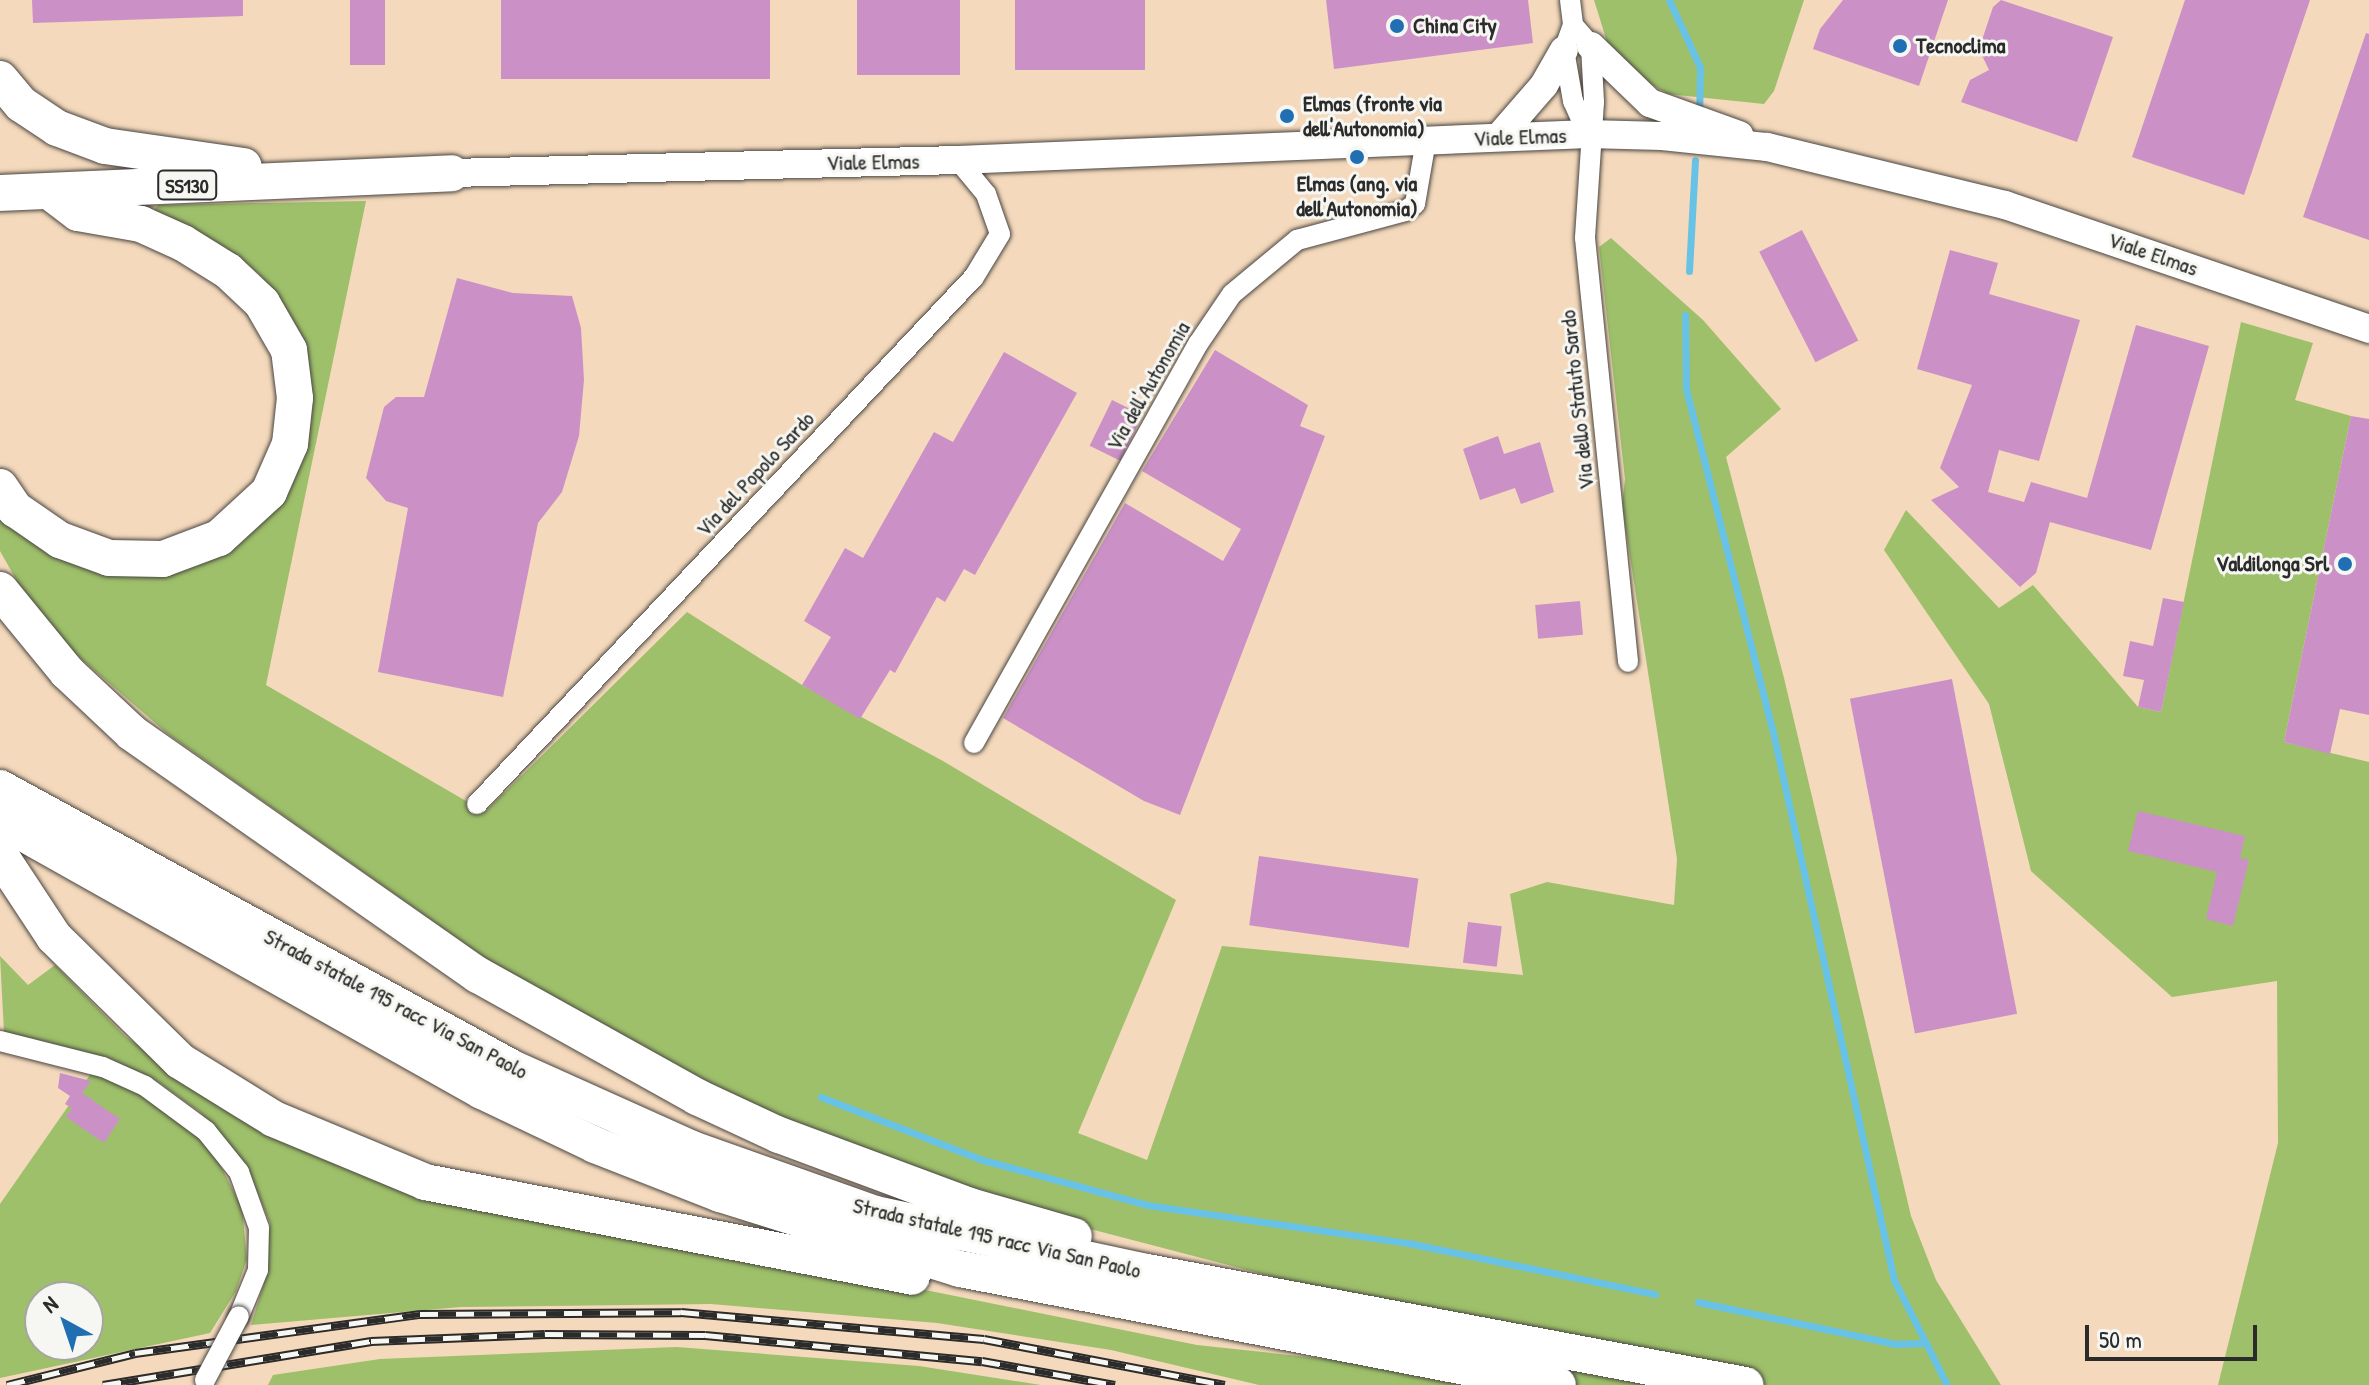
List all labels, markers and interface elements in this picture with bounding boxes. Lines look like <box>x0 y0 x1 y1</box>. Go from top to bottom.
place label: China City <box>1413 13 1497 39</box>
marker: China City <box>1388 17 1406 35</box>
place label: Tecnoclima <box>1916 33 2005 59</box>
marker: Tecnoclima <box>1891 37 1909 55</box>
place label: Elmas (fronte via dell'Autonomia) <box>1303 90 1442 142</box>
marker: Elmas (fronte via dell'Autonomia) <box>1278 107 1296 125</box>
street label: Viale Elmas <box>1473 122 1567 152</box>
street label: Viale Elmas <box>826 148 920 176</box>
marker: Elmas (ang. via dell'Autonomia) <box>1348 148 1366 166</box>
road number: SS130 <box>157 169 217 201</box>
place label: Elmas (ang. via dell'Autonomia) <box>1296 170 1418 222</box>
street label: Viale Elmas <box>2105 226 2201 282</box>
street label: Via dello Statuto Sardo <box>1554 309 1600 491</box>
street label: Via dell'Autonomia <box>1100 317 1196 455</box>
street label: Via del Popolo Sardo <box>690 406 820 542</box>
place label: Valdilonga Srl <box>2216 551 2329 577</box>
marker: Valdilonga Srl <box>2336 555 2354 573</box>
street label: Strada statale 195 racc Via San Paolo <box>260 923 532 1085</box>
street label: Strada statale 195 racc Via San Paolo <box>850 1192 1144 1284</box>
north arrow <box>24 1281 104 1361</box>
text: N <box>36 1289 64 1319</box>
scale bar <box>2089 1309 2261 1359</box>
text: 50 m <box>2099 1323 2142 1355</box>

